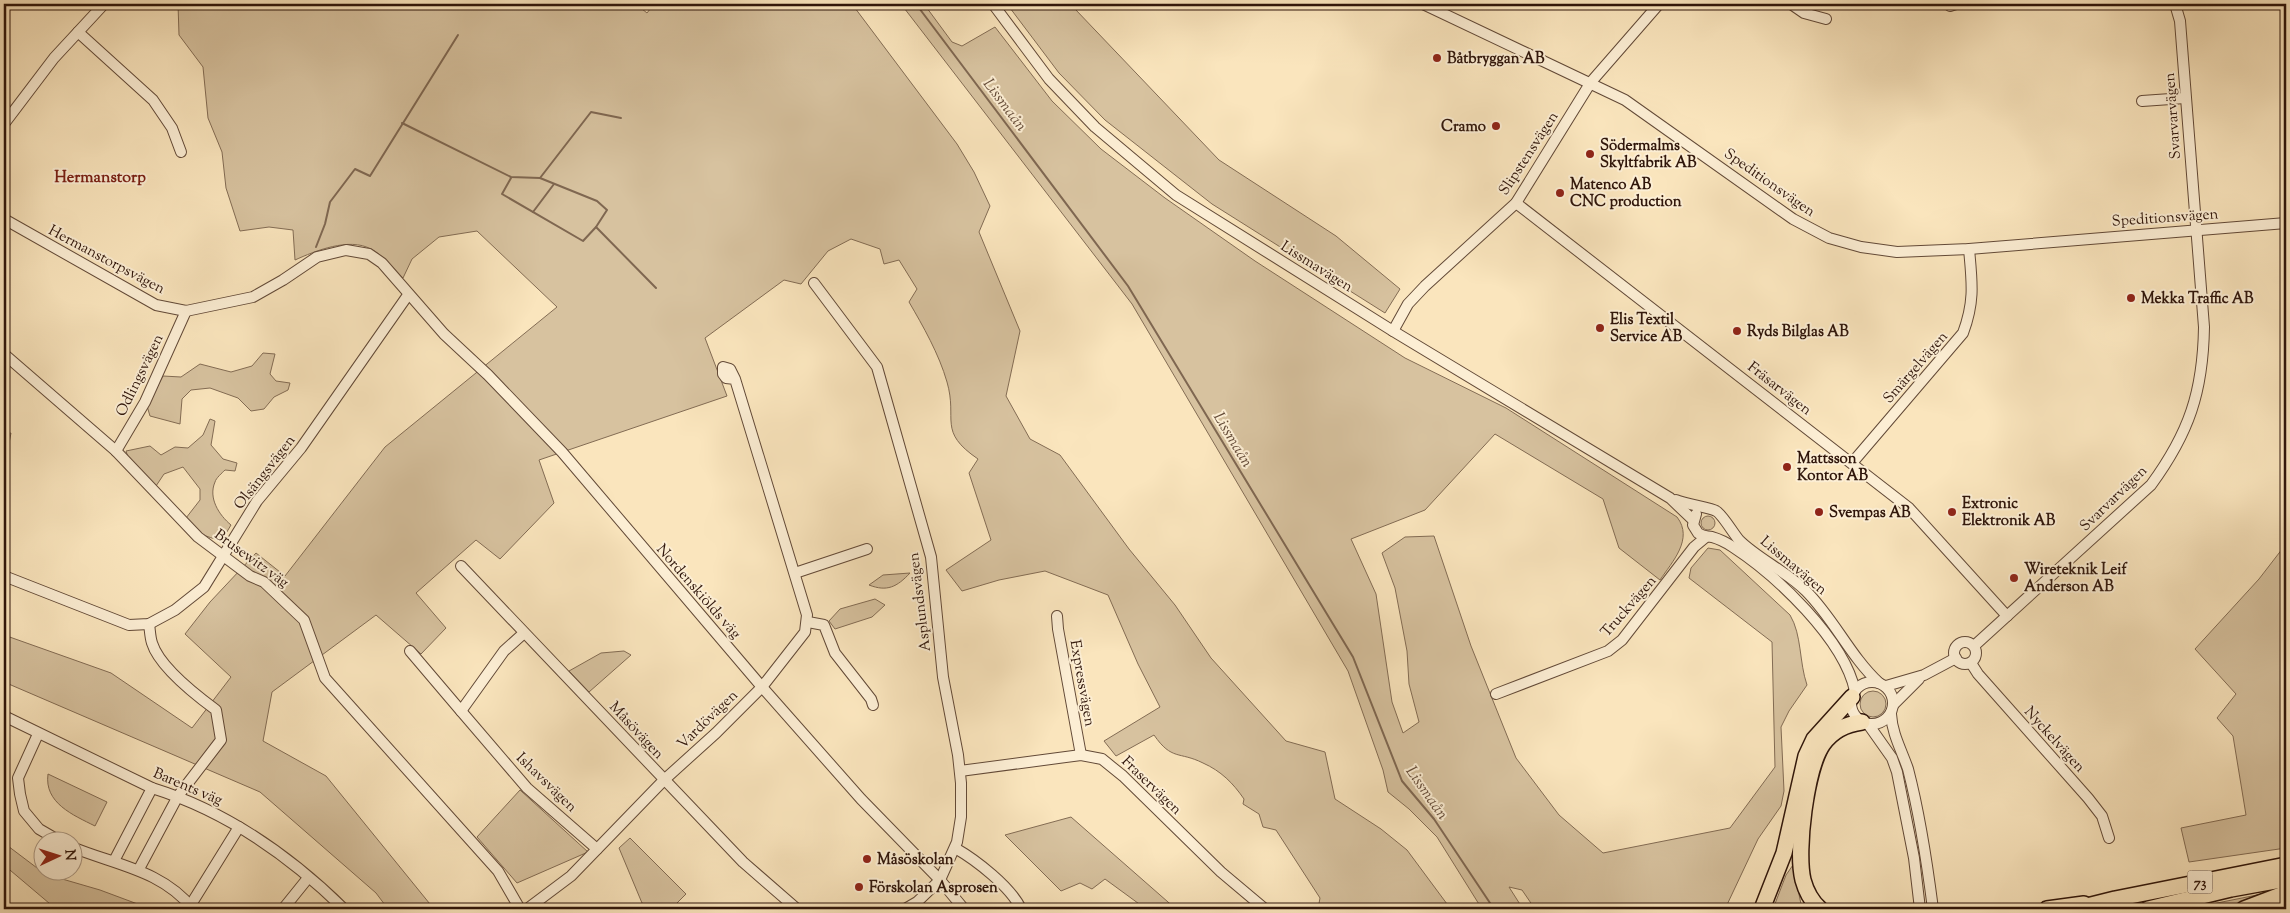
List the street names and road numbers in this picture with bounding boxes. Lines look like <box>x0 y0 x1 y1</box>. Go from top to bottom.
street label: Svarvarvägen <box>2160 72 2187 160</box>
street label: Slipstensvägen <box>1494 108 1564 200</box>
street label: Speditionsvägen <box>1719 144 1819 223</box>
street label: Speditionsvägen <box>2111 204 2219 233</box>
street label: Hermanstorpsvägen <box>44 221 168 300</box>
street label: Lissmavägen <box>1276 237 1357 298</box>
street label: Smärgelvägen <box>1879 327 1954 409</box>
street label: Odlingsvägen <box>111 331 169 420</box>
street label: Fräsarvägen <box>1742 357 1816 421</box>
street label: Olsängsvägen <box>229 431 301 515</box>
street label: Svarvarvägen <box>2075 461 2153 537</box>
street label: Brusewitz väg <box>209 525 293 593</box>
street label: Lissmavägen <box>1755 532 1831 601</box>
street label: Nordenskiölds väg <box>651 540 745 644</box>
street label: Asplundsvägen <box>904 551 937 653</box>
street label: Truckvägen <box>1596 571 1662 642</box>
street label: Expressvägen <box>1064 638 1099 728</box>
street label: Vardövägen <box>673 686 743 754</box>
street label: Måsövägen <box>604 698 668 765</box>
street label: Nyckelvägen <box>2019 702 2089 778</box>
street label: Ishavsvägen <box>511 749 581 818</box>
street label: Fraservägen <box>1116 752 1186 820</box>
street label: Barents väg <box>149 763 225 811</box>
road number: 73 <box>2188 870 2212 894</box>

